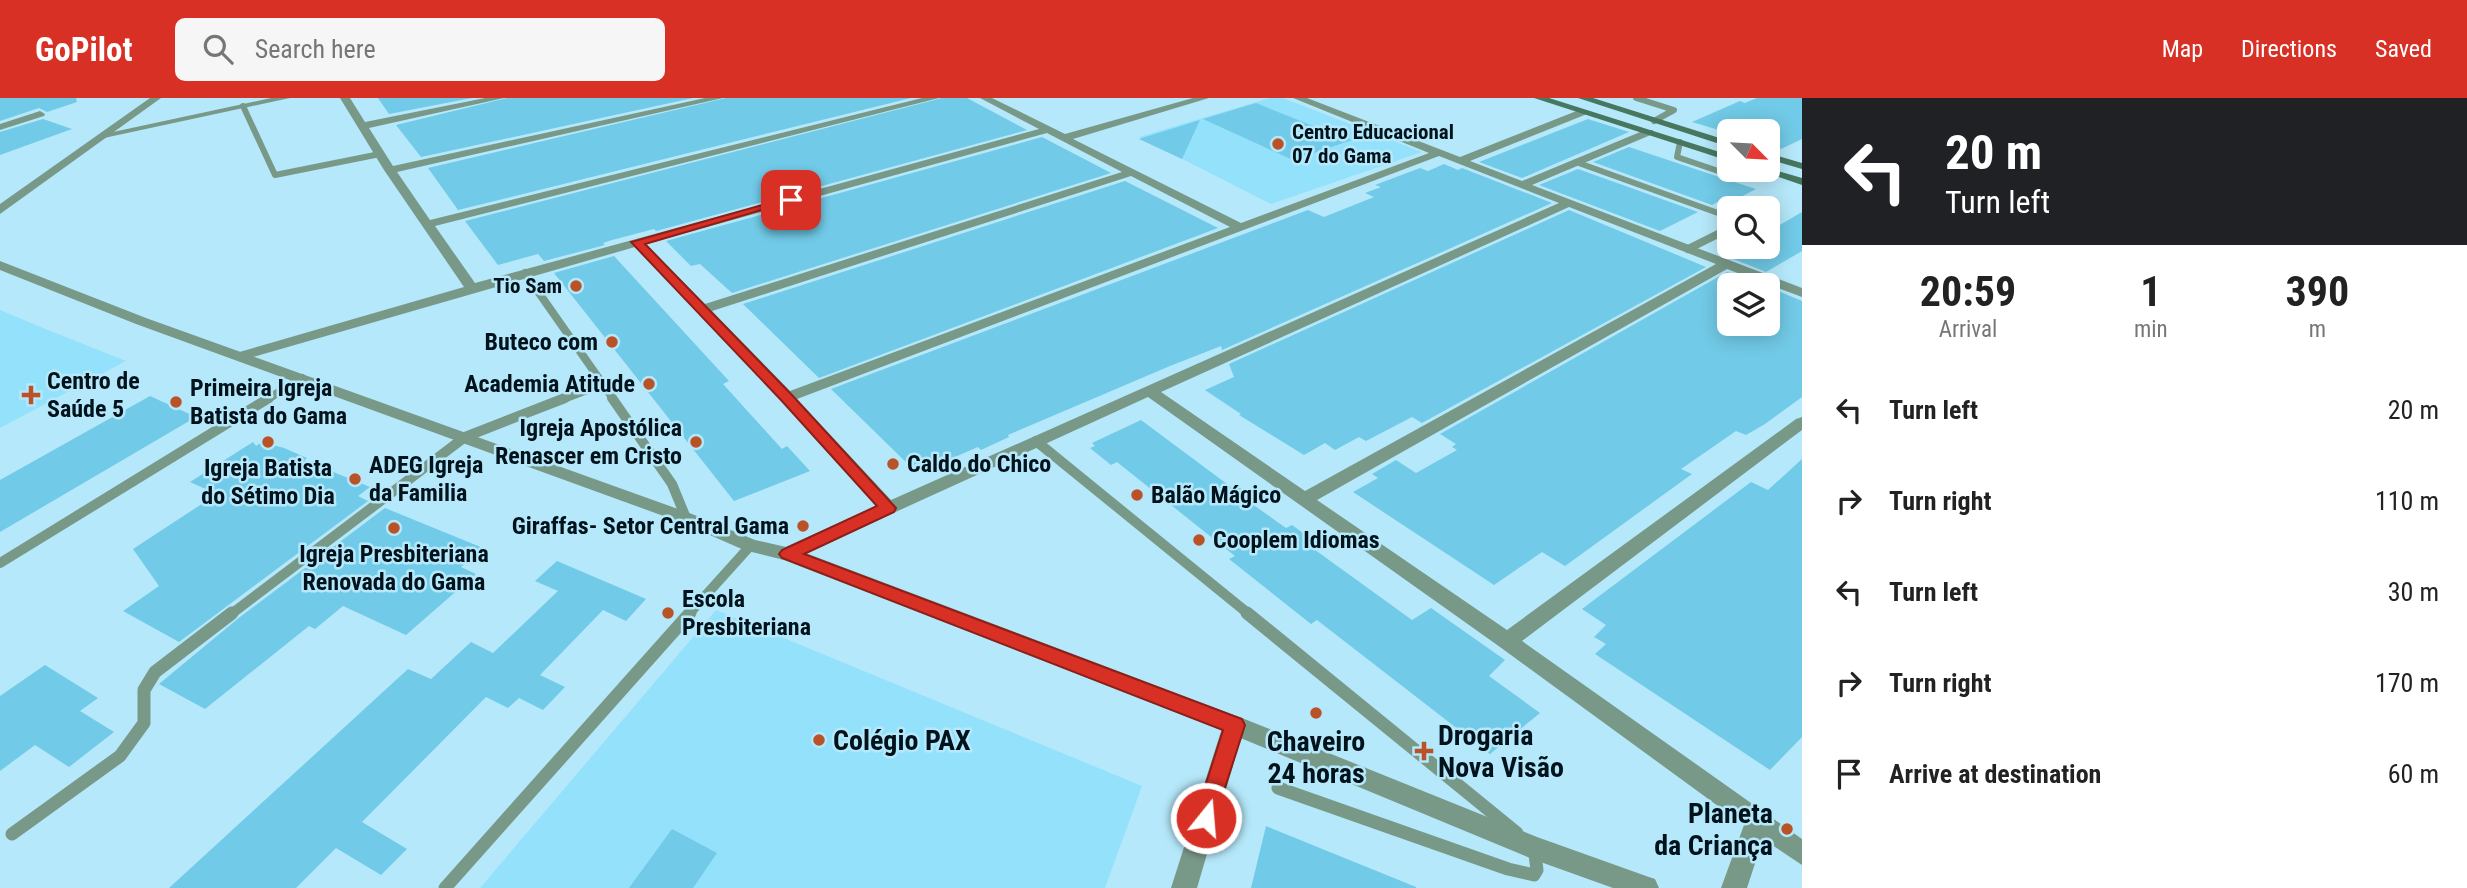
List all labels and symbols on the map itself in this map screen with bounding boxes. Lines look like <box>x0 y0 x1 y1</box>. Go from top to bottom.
north arrow <box>1717 119 1780 182</box>
place label: Centro Educacional 07 do Gama <box>1292 120 1454 168</box>
marker: Centro Educacional 07 do Gama <box>1270 136 1286 152</box>
pin <box>761 170 821 230</box>
place label: Tio Sam <box>493 274 562 298</box>
marker: Tio Sam <box>568 278 584 294</box>
place label: Buteco com <box>485 328 598 356</box>
marker: Buteco com <box>604 334 620 350</box>
place label: Centro de Saúde 5 <box>47 367 140 423</box>
place label: Academia Atitude <box>464 370 635 398</box>
place label: Primeira Igreja Batista do Gama <box>190 374 347 430</box>
marker: Academia Atitude <box>641 376 657 392</box>
marker: Centro de Saúde 5 <box>21 385 41 405</box>
marker: Primeira Igreja Batista do Gama <box>168 394 184 410</box>
place label: Igreja Apostólica Renascer em Cristo <box>495 414 682 470</box>
marker: Igreja Batista do Sétimo Dia <box>260 434 276 450</box>
marker: Igreja Apostólica Renascer em Cristo <box>688 434 704 450</box>
place label: Caldo do Chico <box>907 450 1051 478</box>
place label: ADEG Igreja da Familia <box>369 451 483 507</box>
place label: Igreja Batista do Sétimo Dia <box>201 454 335 510</box>
marker: Caldo do Chico <box>885 456 901 472</box>
marker: ADEG Igreja da Familia <box>347 471 363 487</box>
place label: Balão Mágico <box>1151 481 1281 509</box>
marker: Balão Mágico <box>1129 487 1145 503</box>
place label: Giraffas- Setor Central Gama <box>512 512 789 540</box>
marker: Giraffas- Setor Central Gama <box>795 518 811 534</box>
marker: Igreja Presbiteriana Renovada do Gama <box>386 520 402 536</box>
place label: Cooplem Idiomas <box>1213 526 1380 554</box>
marker: Cooplem Idiomas <box>1191 532 1207 548</box>
place label: Igreja Presbiteriana Renovada do Gama <box>299 540 489 596</box>
place label: Escola Presbiteriana <box>682 585 811 641</box>
marker: Escola Presbiteriana <box>660 605 676 621</box>
marker: Chaveiro 24 horas <box>1308 705 1324 721</box>
place label: Drogaria Nova Visão <box>1438 719 1564 784</box>
place label: Colégio PAX <box>833 724 971 757</box>
place label: Chaveiro 24 horas <box>1267 725 1365 790</box>
marker: Colégio PAX <box>811 732 827 748</box>
marker: Drogaria Nova Visão <box>1416 743 1432 759</box>
position arrow <box>1169 781 1243 855</box>
place label: Planeta da Criança <box>1654 797 1773 862</box>
marker: Planeta da Criança <box>1779 821 1795 837</box>

